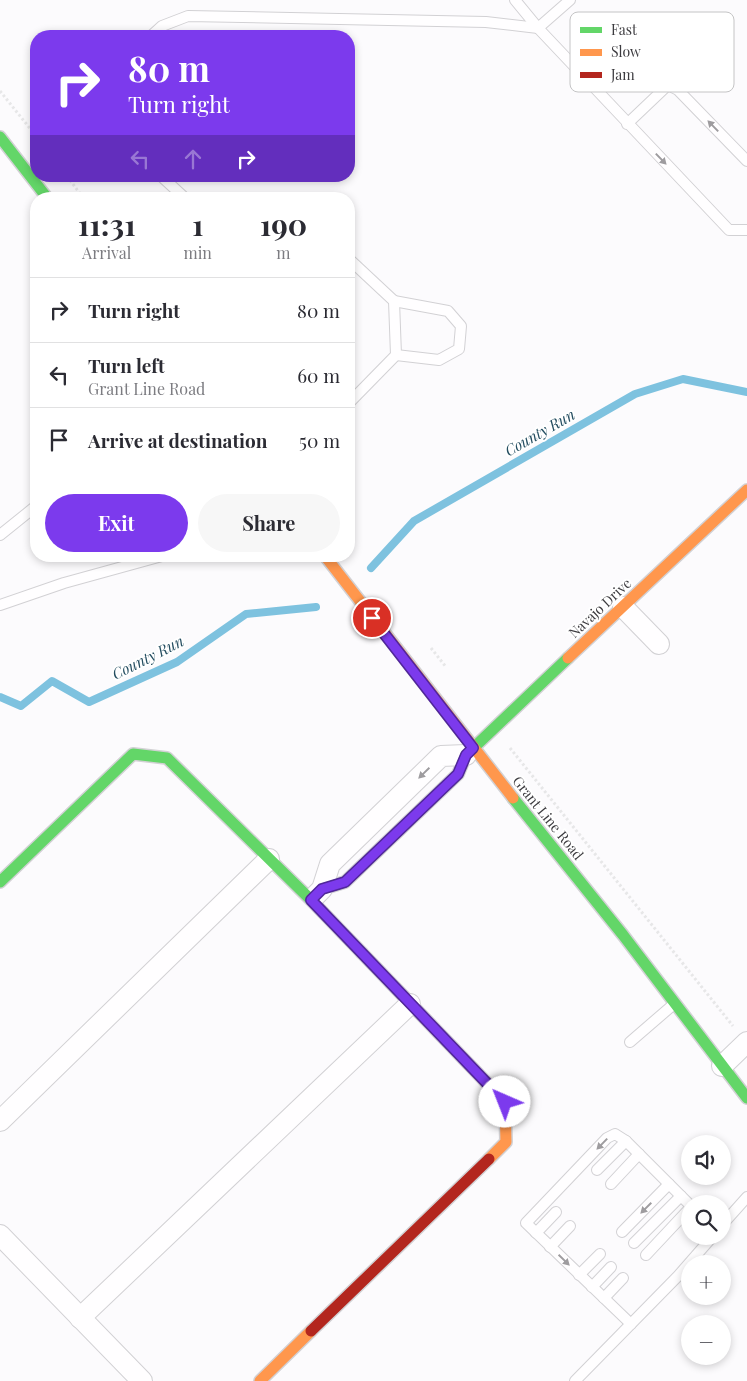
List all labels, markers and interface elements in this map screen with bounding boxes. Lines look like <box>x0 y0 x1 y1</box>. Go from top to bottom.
legend <box>570 12 734 92</box>
text: Fast <box>611 20 638 39</box>
text: Slow <box>611 42 641 61</box>
text: 80 m <box>128 44 210 91</box>
icon: right <box>45 50 110 115</box>
text: Jam <box>610 65 635 84</box>
text: Turn right <box>128 89 230 119</box>
one-way arrow <box>707 120 719 132</box>
icon: left <box>126 145 154 173</box>
icon: ahead <box>179 145 207 173</box>
icon: right <box>232 145 260 173</box>
one-way arrow <box>655 153 667 165</box>
text: 11:31 <box>78 204 136 244</box>
text: 1 <box>192 204 203 244</box>
text: 190 <box>260 204 307 244</box>
text: Arrival <box>82 242 131 263</box>
text: min <box>183 242 212 263</box>
text: m <box>276 242 291 263</box>
icon: right <box>45 296 73 324</box>
text: Turn right <box>88 297 180 323</box>
text: 80 m <box>297 297 340 323</box>
text: Turn left <box>88 352 165 378</box>
icon: left <box>45 361 73 389</box>
text: 60 m <box>297 362 340 388</box>
text: Grant Line Road <box>88 378 205 399</box>
water label: County Run <box>501 404 578 460</box>
icon: arrive <box>45 426 73 454</box>
text: Arrive at destination <box>88 427 268 453</box>
text: 50 m <box>299 427 340 453</box>
button: Exit <box>45 494 188 552</box>
button: Share <box>198 494 340 552</box>
street label: Navajo Drive <box>564 574 635 642</box>
pin <box>351 597 393 639</box>
icon: arrive <box>358 604 386 632</box>
water label: County Run <box>108 631 187 684</box>
one-way arrow <box>418 766 430 778</box>
street label: Grant Line Road <box>509 772 588 864</box>
position arrow <box>478 1075 530 1127</box>
map controls <box>681 1135 731 1365</box>
button: sound <box>681 1135 731 1185</box>
one-way arrow <box>596 1138 608 1150</box>
button: search <box>681 1195 731 1245</box>
one-way arrow <box>640 1202 652 1214</box>
one-way arrow <box>558 1254 570 1266</box>
button: + <box>681 1255 731 1305</box>
button: − <box>681 1315 731 1365</box>

